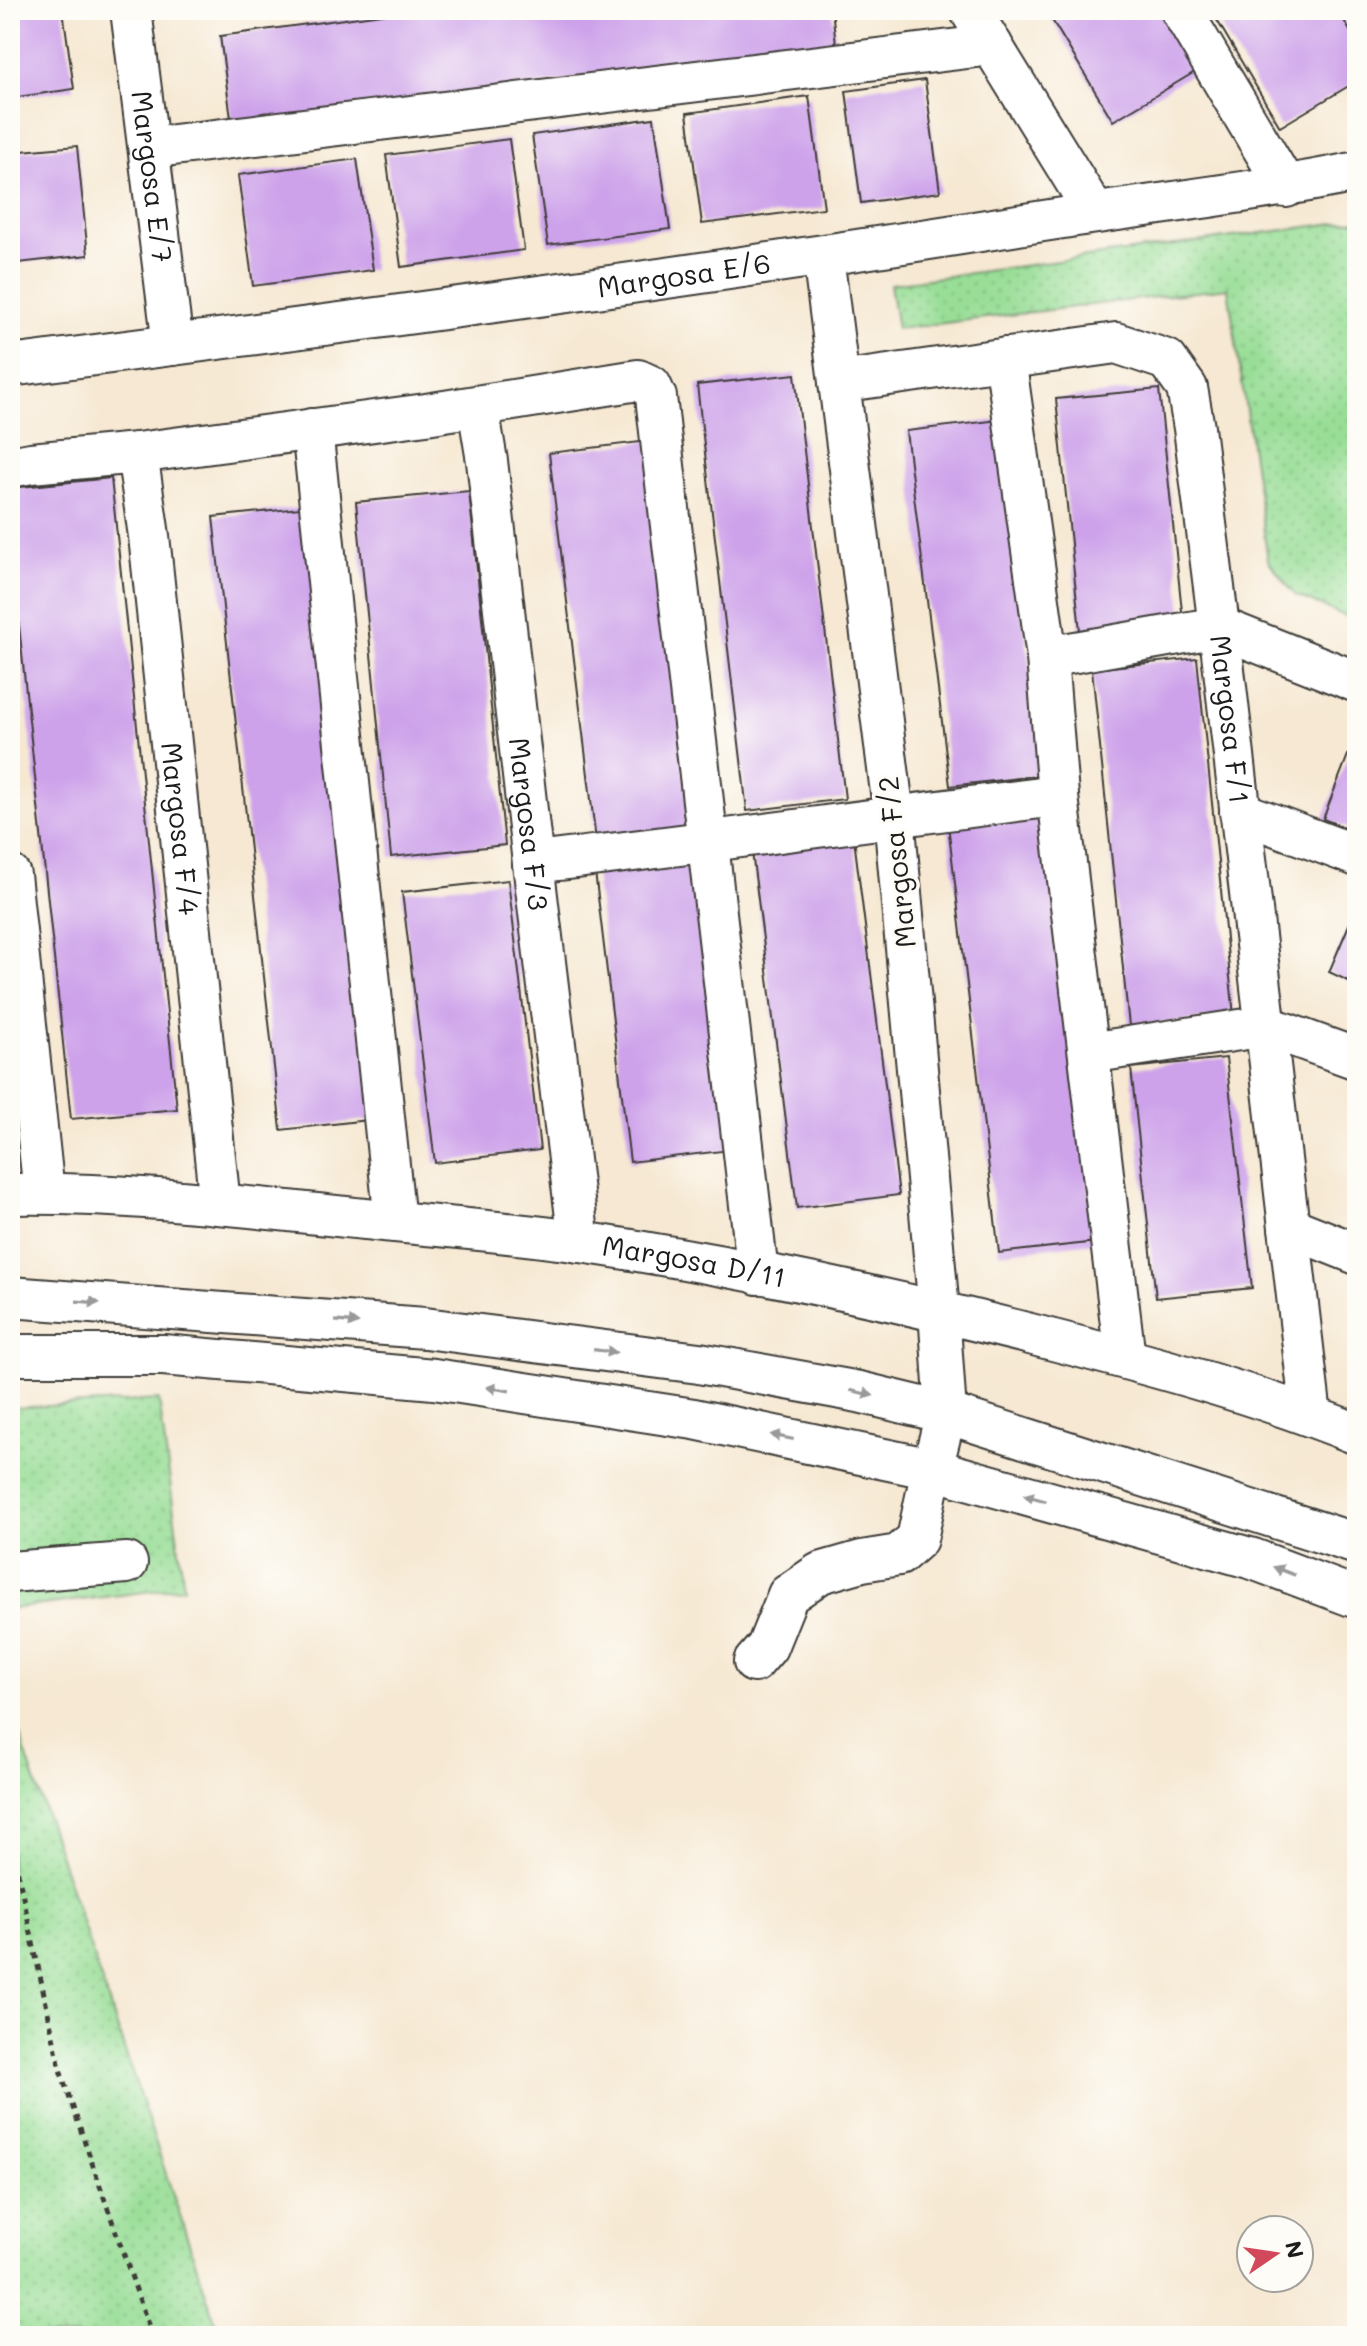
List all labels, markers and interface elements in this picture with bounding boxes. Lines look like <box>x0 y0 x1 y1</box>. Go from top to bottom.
street label: Margosa E/7 <box>124 88 182 265</box>
street label: Margosa E/6 <box>595 244 773 305</box>
street label: Margosa F/1 <box>1203 633 1258 806</box>
street label: Margosa F/3 <box>502 736 558 912</box>
street label: Margosa F/4 <box>154 740 208 917</box>
street label: Margosa F/2 <box>869 774 923 950</box>
street label: Margosa D/11 <box>600 1227 789 1295</box>
one-way arrow <box>76 1296 101 1309</box>
one-way arrow <box>335 1316 360 1329</box>
one-way arrow <box>593 1345 618 1358</box>
one-way arrow <box>485 1382 510 1395</box>
one-way arrow <box>850 1387 875 1400</box>
one-way arrow <box>769 1430 794 1443</box>
one-way arrow <box>1022 1491 1046 1504</box>
one-way arrow <box>1272 1564 1296 1576</box>
north arrow <box>1235 2214 1315 2294</box>
text: N <box>1279 2238 1311 2261</box>

